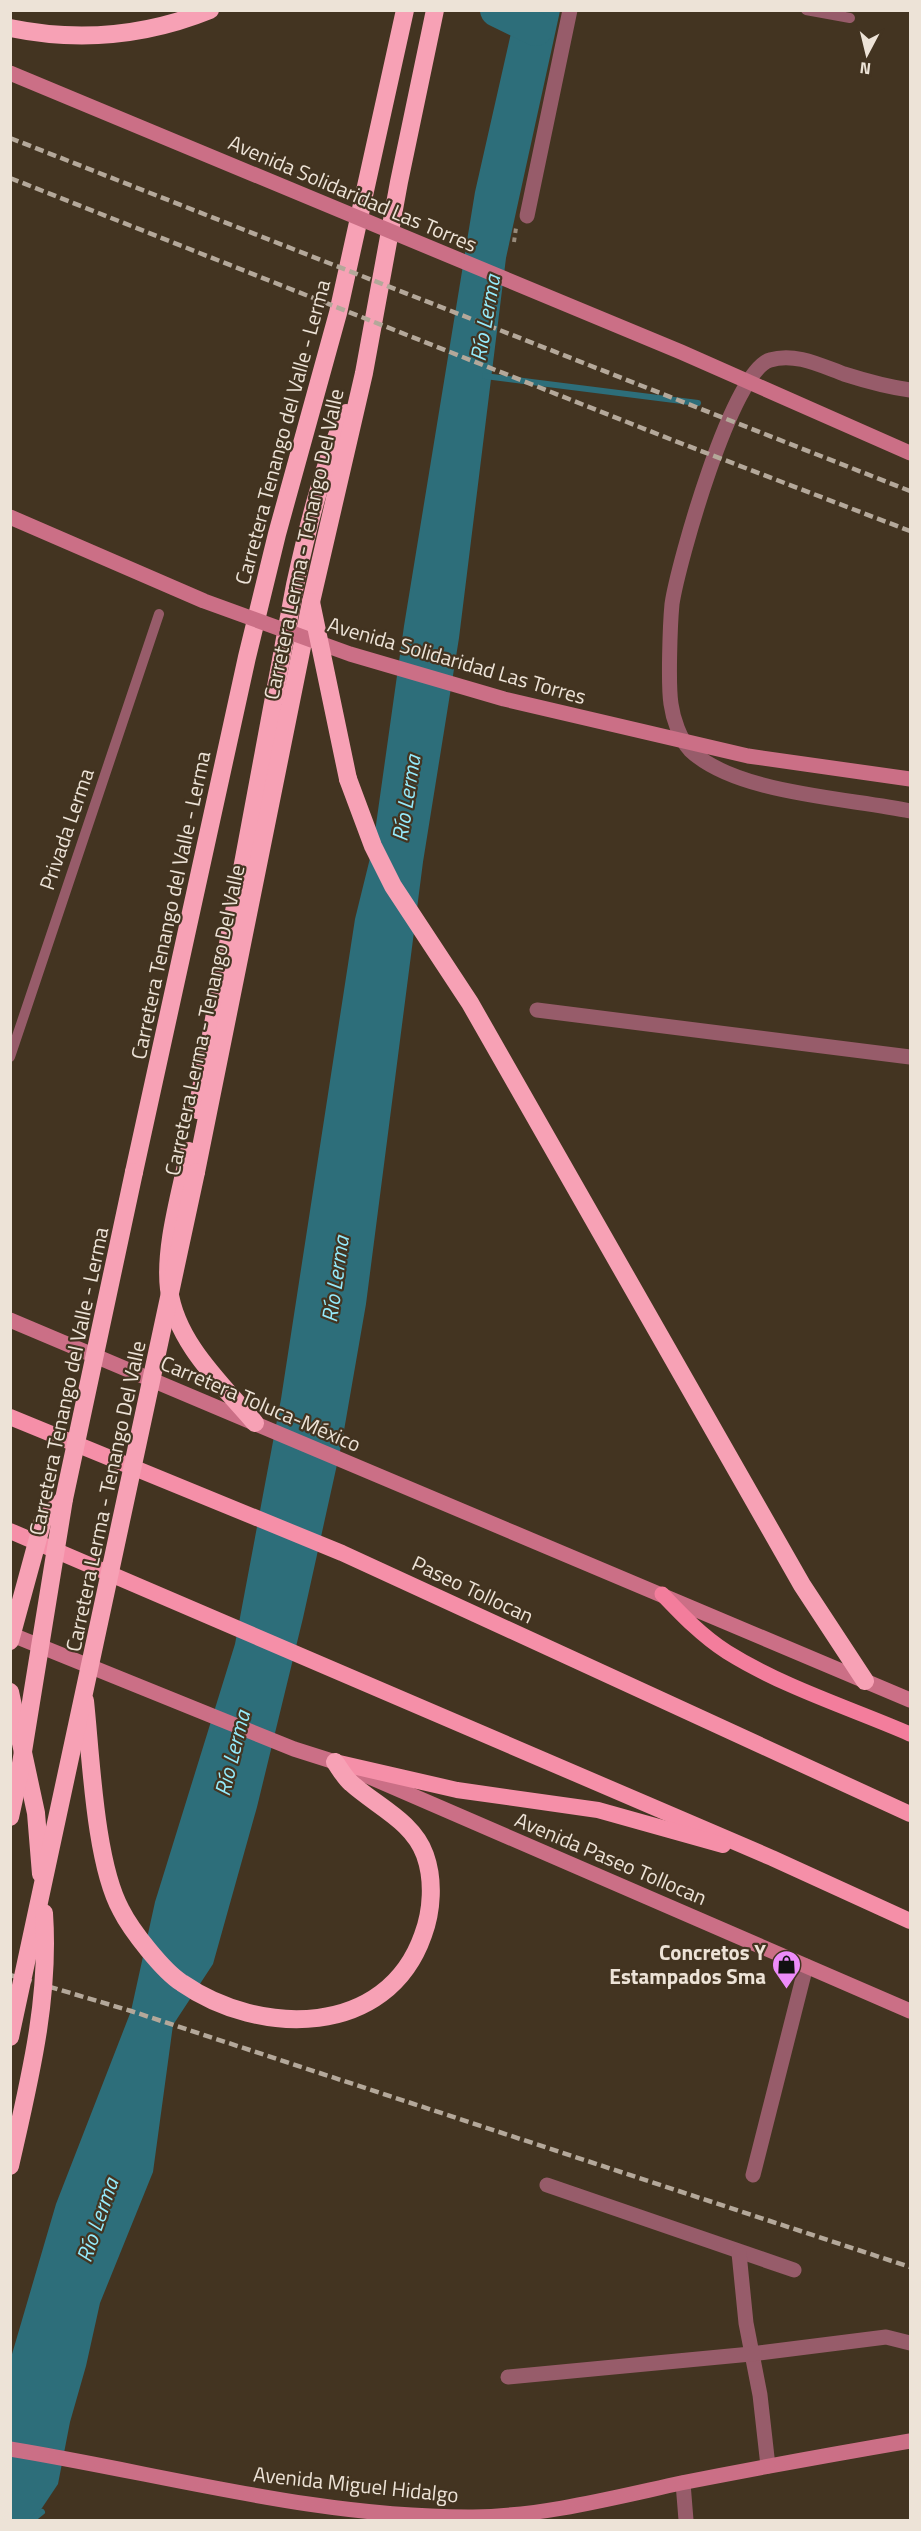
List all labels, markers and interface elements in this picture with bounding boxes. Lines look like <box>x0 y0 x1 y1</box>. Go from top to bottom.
north arrow <box>837 24 897 84</box>
text: N <box>858 56 872 81</box>
street label: Avenida Solidaridad Las Torres <box>224 126 482 260</box>
water label: Río Lerma <box>461 270 510 364</box>
street label: Carretera Tenango del Valle - Lerma <box>226 275 338 588</box>
street label: Carretera Lerma - Tenango Del Valle <box>254 386 352 702</box>
street label: Avenida Solidaridad Las Torres <box>324 608 590 712</box>
street label: Carretera Tenango del Valle - Lerma <box>122 747 218 1062</box>
water label: Río Lerma <box>382 750 430 844</box>
street label: Privada Lerma <box>30 763 102 894</box>
street label: Carretera Lerma - Tenango Del Valle <box>155 862 253 1178</box>
street label: Carretera Tenango del Valle - Lerma <box>20 1223 116 1538</box>
water label: Río Lerma <box>312 1232 358 1324</box>
street label: Carretera Lerma - Tenango Del Valle <box>56 1338 154 1654</box>
street label: Carretera Toluca-México <box>156 1346 366 1460</box>
street label: Paseo Tollocan <box>407 1547 539 1631</box>
water label: Río Lerma <box>205 1705 260 1799</box>
street label: Avenida Paseo Tollocan <box>510 1803 712 1913</box>
place label: Concretos Y Estampados Sma <box>609 1936 766 1992</box>
shop icon: Concretos Y Estampados Sma <box>771 1948 803 1990</box>
water label: Río Lerma <box>67 2171 128 2267</box>
street label: Avenida Miguel Hidalgo <box>252 2457 460 2511</box>

